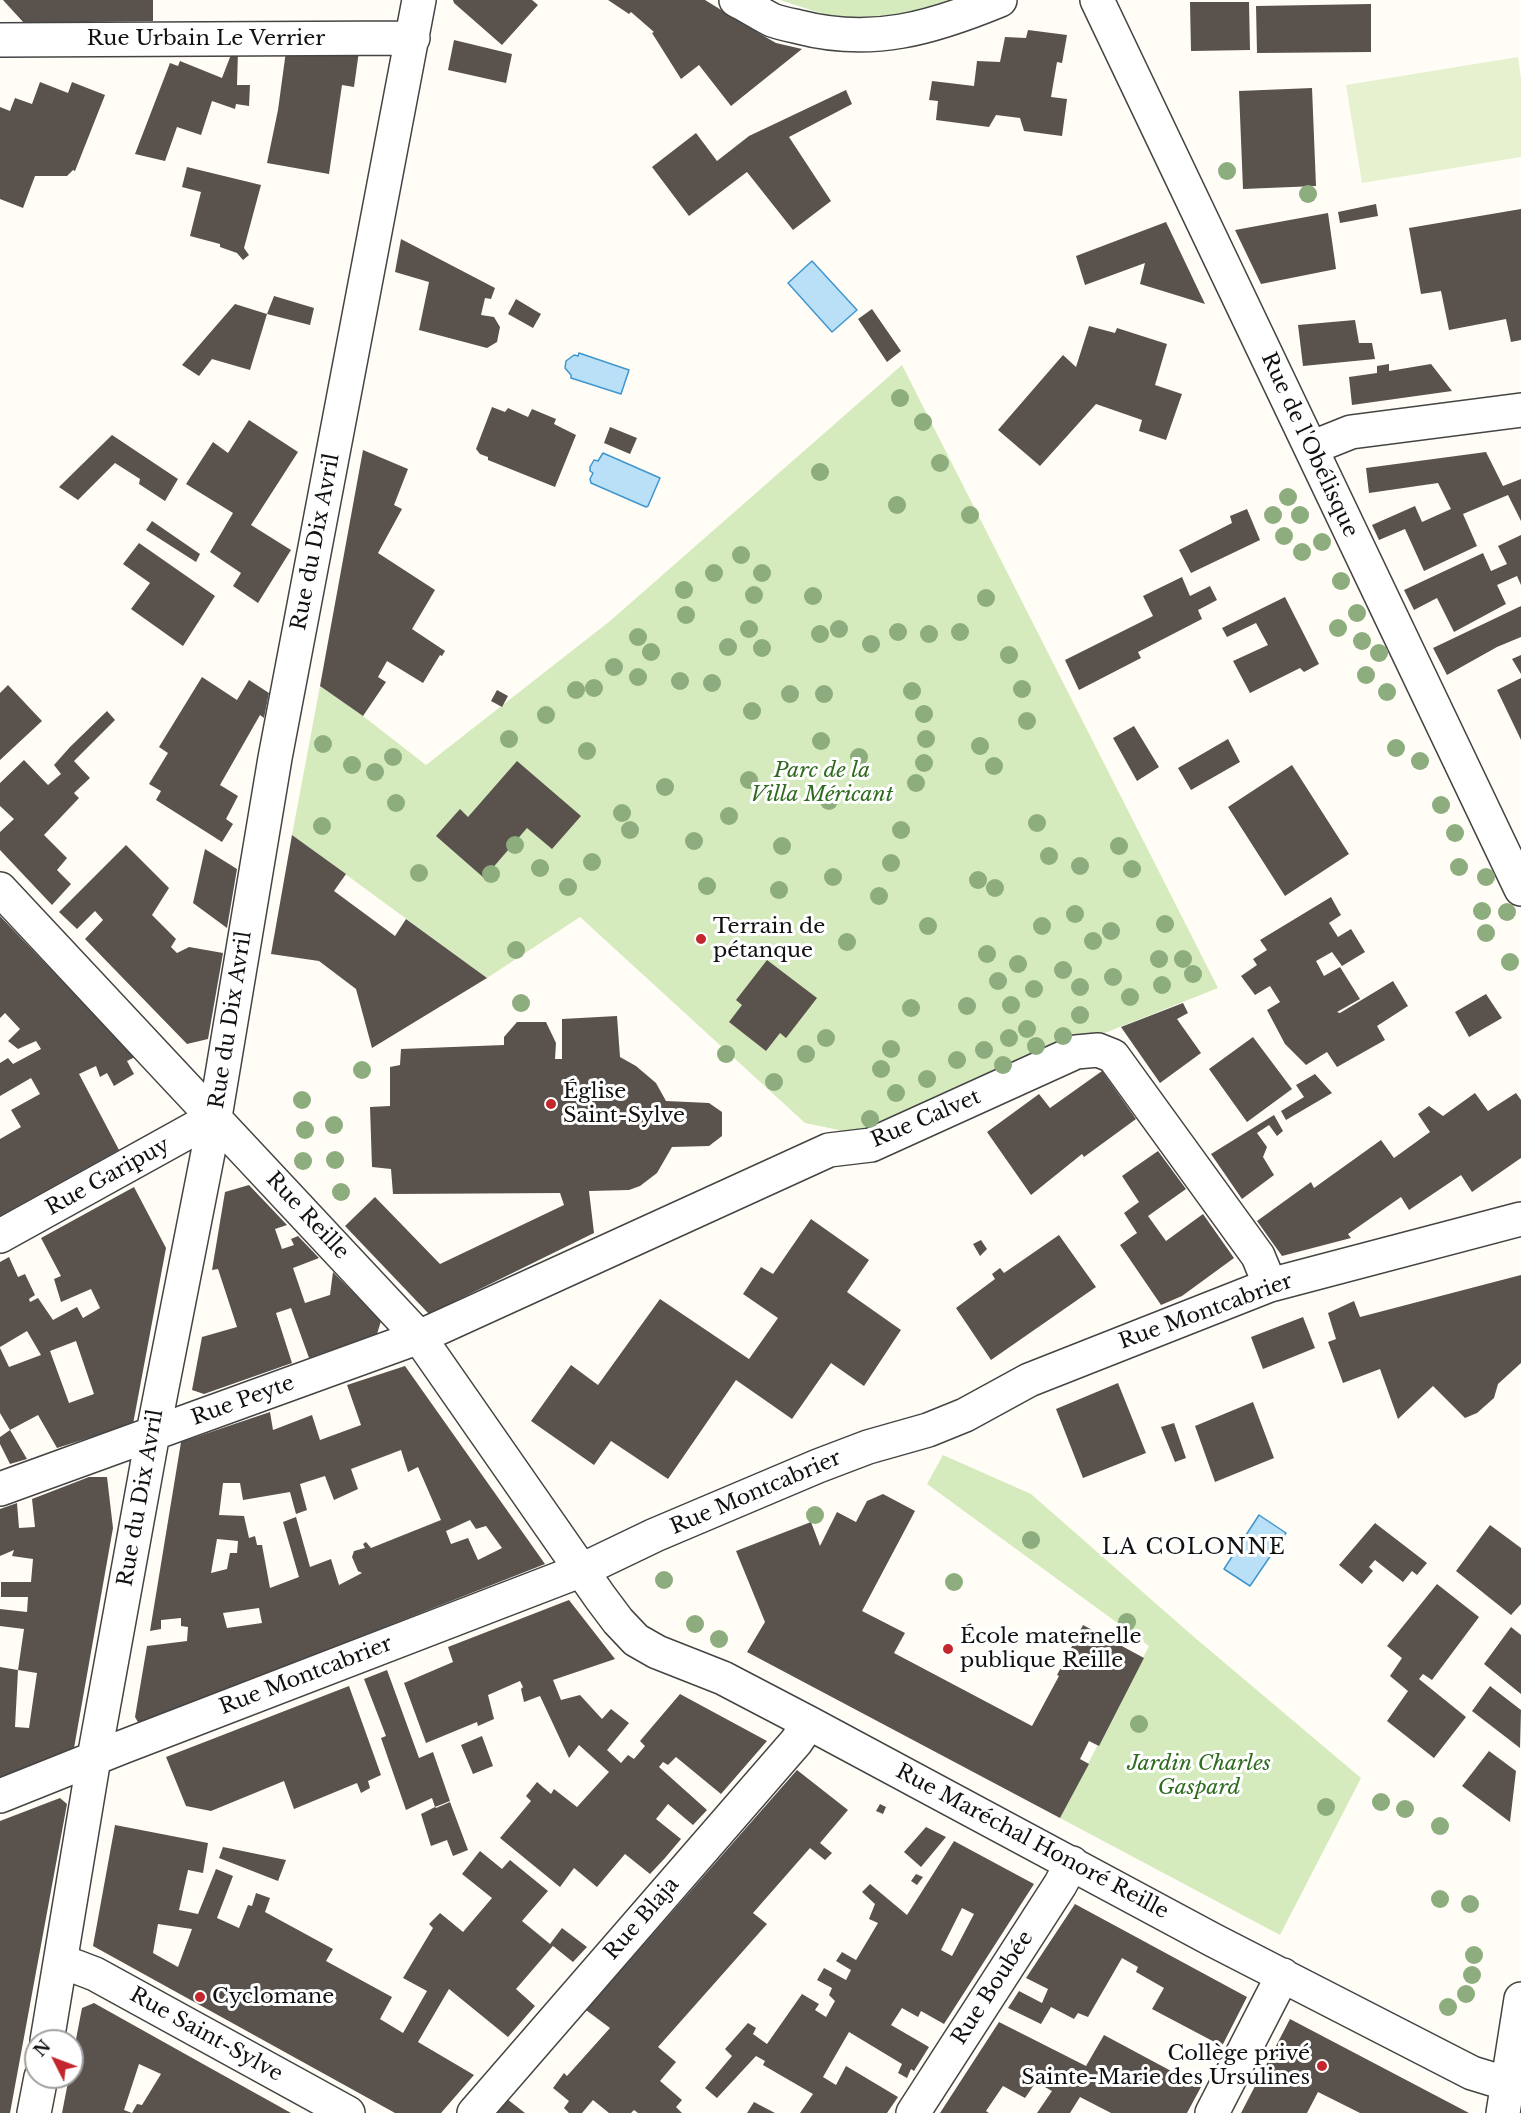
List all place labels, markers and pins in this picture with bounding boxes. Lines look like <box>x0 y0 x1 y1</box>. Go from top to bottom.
place label: Terrain de pétanque <box>713 914 825 964</box>
marker: Terrain de pétanque <box>694 932 708 946</box>
place label: Église Saint-Sylve <box>563 1079 685 1129</box>
marker: Église Saint-Sylve <box>544 1097 558 1111</box>
place label: École maternelle publique Reille <box>960 1624 1141 1674</box>
marker: École maternelle publique Reille <box>941 1642 955 1656</box>
place label: Cyclomane <box>212 1984 334 2010</box>
marker: Cyclomane <box>193 1990 207 2004</box>
place label: Collège privé Sainte-Marie des Ursulines <box>1021 2041 1310 2091</box>
marker: Collège privé Sainte-Marie des Ursulines <box>1315 2059 1329 2073</box>

